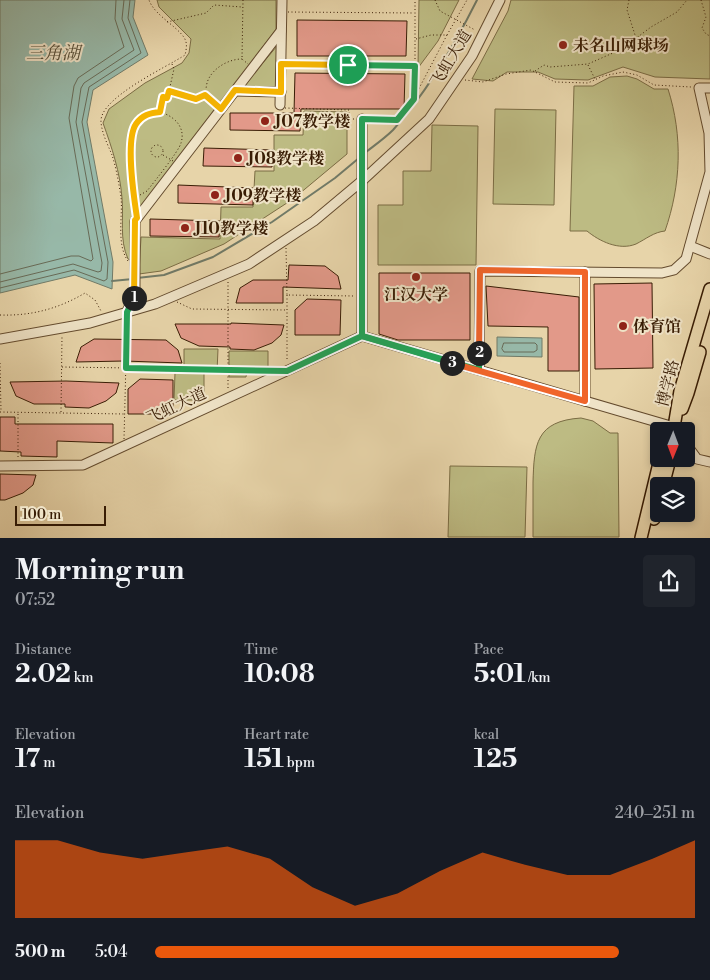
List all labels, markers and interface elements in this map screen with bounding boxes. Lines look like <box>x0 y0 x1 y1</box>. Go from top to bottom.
street label: 飞虹大道 <box>426 26 476 91</box>
place label: 未名山网球场 <box>573 36 669 56</box>
marker: 未名山网球场 <box>557 39 569 51</box>
water label: 三角湖 <box>26 42 83 65</box>
pin <box>327 44 369 86</box>
icon: arrive <box>334 51 362 79</box>
place label: J07教学楼 <box>273 112 350 132</box>
marker: J07教学楼 <box>259 115 271 127</box>
place label: J08教学楼 <box>246 149 324 169</box>
marker: J08教学楼 <box>232 152 244 164</box>
place label: J09教学楼 <box>223 186 301 206</box>
marker: J09教学楼 <box>209 189 221 201</box>
place label: J10教学楼 <box>193 219 268 239</box>
marker: J10教学楼 <box>179 222 191 234</box>
marker: 江汉大学 <box>410 271 422 283</box>
place label: 江汉大学 <box>384 285 448 305</box>
pin: 1 <box>122 286 146 310</box>
text: 1 <box>131 289 138 307</box>
place label: 体育馆 <box>633 317 681 337</box>
marker: 体育馆 <box>617 320 629 332</box>
pin: 2 <box>466 340 492 366</box>
text: 2 <box>475 344 484 362</box>
pin: 3 <box>440 350 464 376</box>
text: 3 <box>448 354 457 372</box>
street label: 博学路 <box>652 358 683 409</box>
street label: 飞虹大道 <box>143 383 210 428</box>
north arrow <box>650 422 695 468</box>
map controls <box>650 422 695 522</box>
button: layers <box>650 477 695 522</box>
scale bar <box>15 502 106 526</box>
text: 100 m <box>22 506 61 524</box>
text: Morning run <box>15 553 184 588</box>
button: share <box>643 555 695 607</box>
text: 07:52 <box>15 590 55 610</box>
text: Distance <box>15 641 72 659</box>
text: Time <box>244 641 278 659</box>
text: Pace <box>474 641 504 659</box>
text: 2.02 <box>15 659 71 690</box>
text: 10:08 <box>244 659 315 690</box>
text: 5:01 <box>474 659 525 690</box>
text: km <box>71 669 93 687</box>
text: /km <box>525 669 551 687</box>
text: Elevation <box>15 726 76 744</box>
text: Heart rate <box>244 726 309 744</box>
text: kcal <box>474 726 499 744</box>
text: 17 <box>15 744 40 775</box>
text: 151 <box>244 744 284 775</box>
text: 125 <box>474 744 517 775</box>
text: m <box>40 754 56 772</box>
text: bpm <box>284 754 315 772</box>
text: Elevation <box>15 803 84 823</box>
text: 240–251 m <box>615 803 695 823</box>
text: 500 m <box>15 942 65 962</box>
text: 5:04 <box>95 942 128 962</box>

